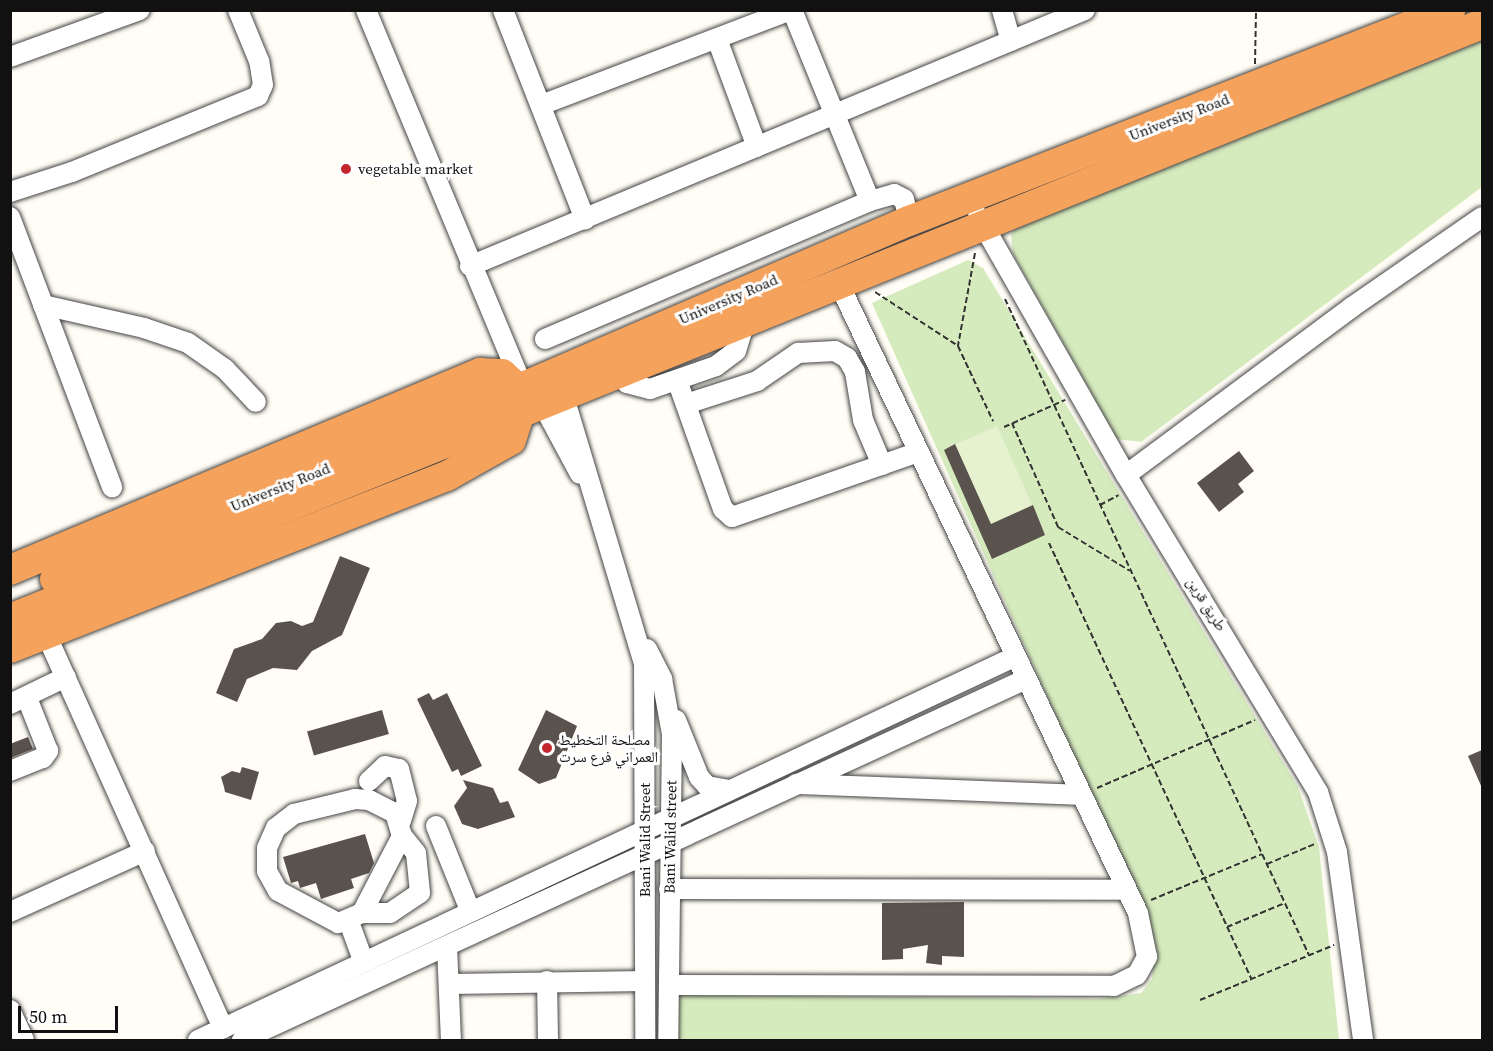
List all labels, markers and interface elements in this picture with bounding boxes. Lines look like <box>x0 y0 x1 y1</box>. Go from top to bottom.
street label: University Road <box>1126 90 1232 144</box>
place label: vegetable market <box>358 160 473 178</box>
marker: vegetable market <box>339 162 353 176</box>
street label: University Road <box>676 270 780 328</box>
street label: University Road <box>228 459 332 515</box>
street label: طريق قرين <box>1183 574 1231 634</box>
place label: مصلحة التخطيط العمراني فرع سرت <box>559 730 658 765</box>
marker: مصلحة التخطيط العمراني فرع سرت <box>540 741 554 755</box>
street label: Bani Walid street <box>660 780 680 894</box>
street label: Bani Walid Street <box>636 783 654 897</box>
scale bar <box>21 994 122 1032</box>
text: 50 m <box>29 1004 67 1029</box>

